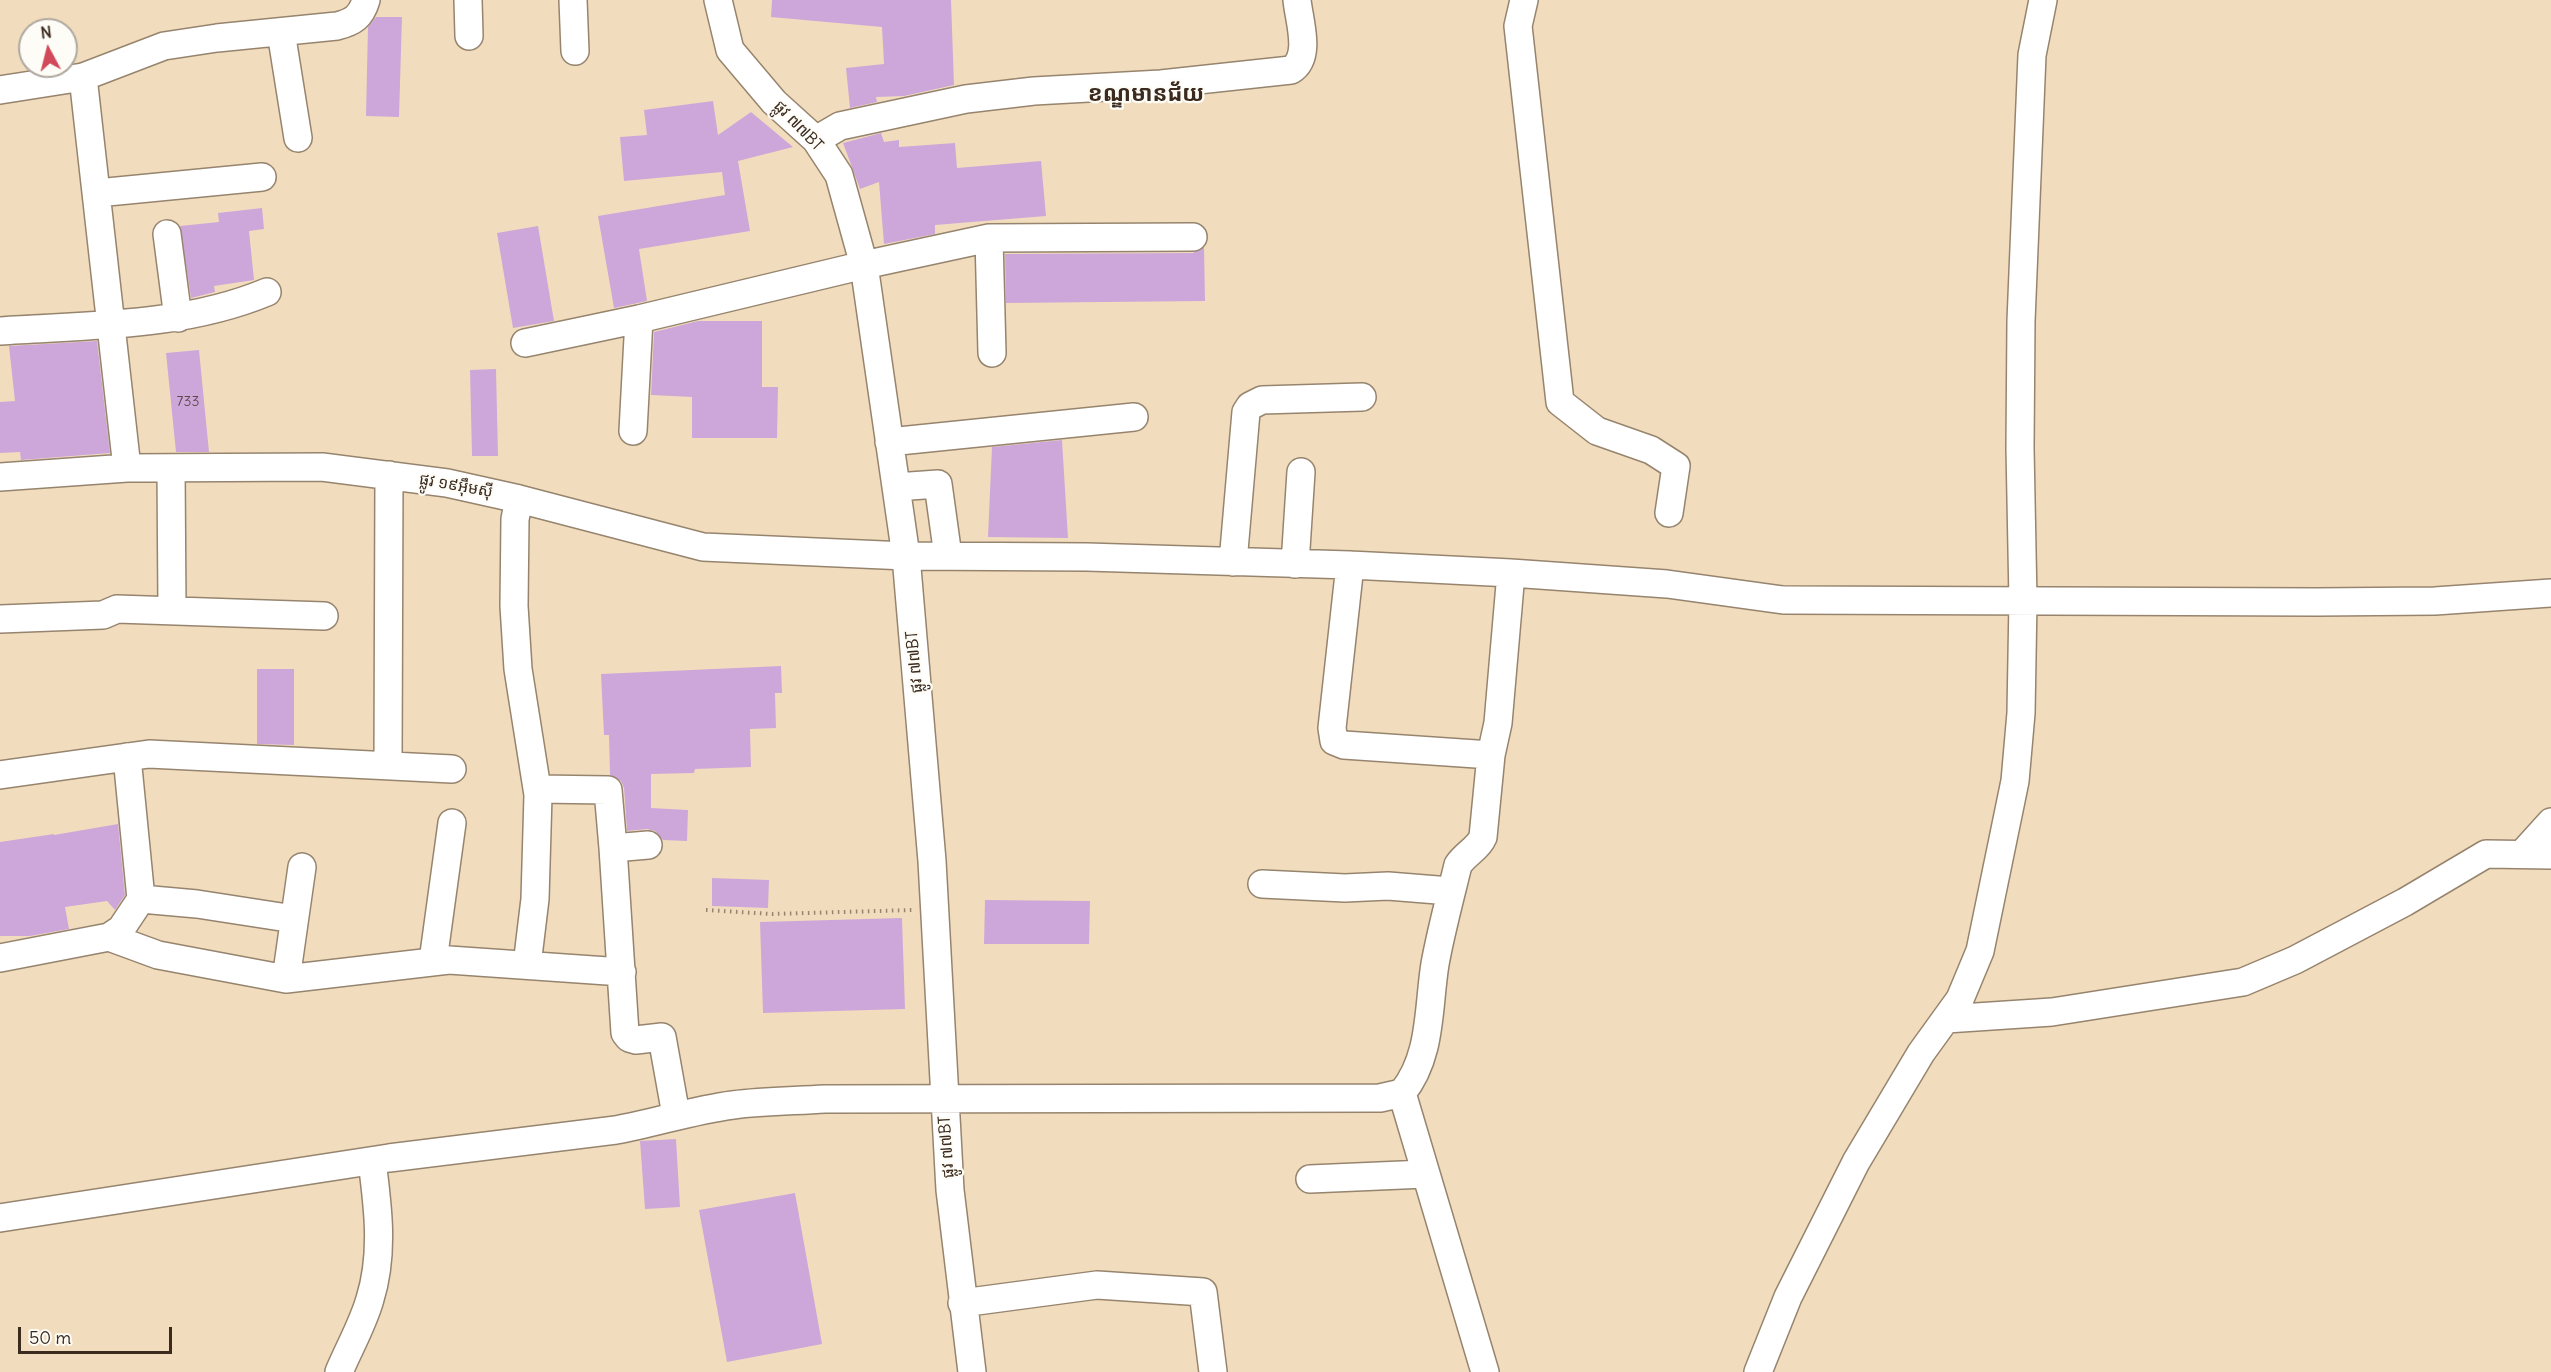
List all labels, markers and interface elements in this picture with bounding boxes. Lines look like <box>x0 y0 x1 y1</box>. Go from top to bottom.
north arrow <box>18 18 78 78</box>
text: N <box>39 22 53 43</box>
district label: ខណ្ឌមានជ័យ <box>1088 82 1204 108</box>
street label: ផ្លូវ ៧៧BT <box>769 97 827 155</box>
house number: 733 <box>177 394 199 410</box>
street label: ផ្លូវ ១៩អ៊ឹមស៊ី <box>418 470 494 502</box>
street label: ផ្លូវ ៧៧BT <box>903 630 927 694</box>
street label: ផ្លូវ ៧៧BT <box>935 1115 959 1179</box>
scale bar <box>21 1315 176 1353</box>
text: 50 m <box>29 1326 71 1349</box>

